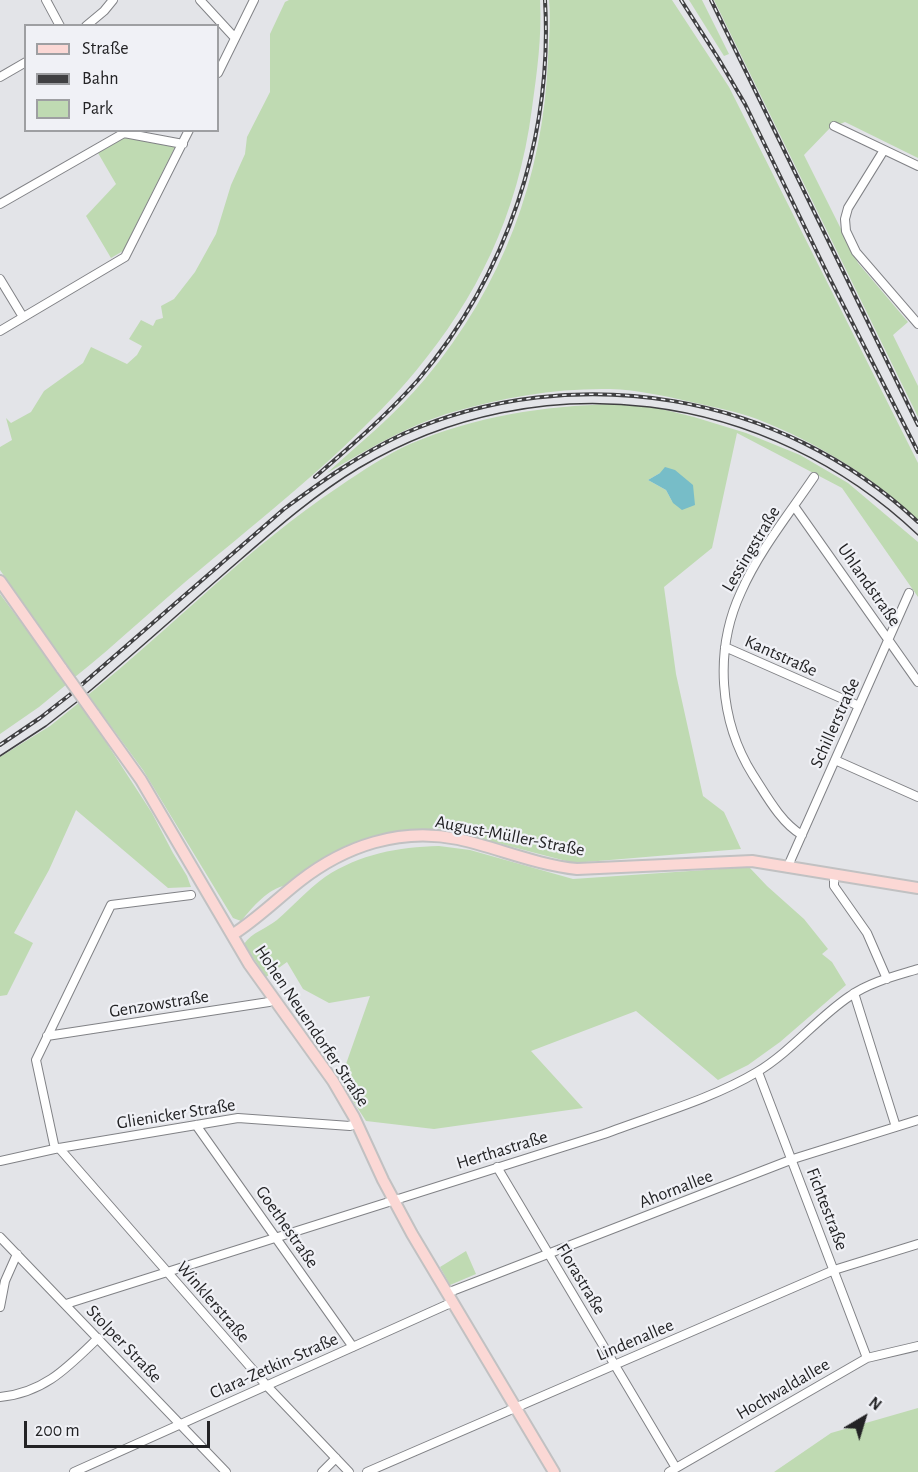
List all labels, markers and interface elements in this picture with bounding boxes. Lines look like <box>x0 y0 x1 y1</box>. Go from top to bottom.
legend <box>24 24 219 132</box>
text: Straße <box>82 40 128 58</box>
text: Bahn <box>82 70 118 88</box>
text: Park <box>82 100 113 118</box>
street label: Lessingstraße <box>717 502 785 596</box>
street label: Uhlandstraße <box>832 539 906 631</box>
street label: Kantstraße <box>741 630 821 682</box>
street label: Schillerstraße <box>806 675 864 771</box>
street label: August-Müller-Straße <box>433 811 587 861</box>
street label: Hohen Neuendorfer Straße <box>250 941 374 1111</box>
street label: Genzowstraße <box>108 985 210 1023</box>
street label: Glienicker Straße <box>115 1094 237 1134</box>
street label: Herthastraße <box>454 1126 550 1174</box>
street label: Ahornallee <box>636 1165 716 1213</box>
street label: Fichtestraße <box>801 1165 853 1253</box>
street label: Goethestraße <box>251 1182 323 1272</box>
street label: Florastraße <box>551 1239 611 1319</box>
street label: Winklerstraße <box>172 1257 254 1347</box>
street label: Stolper Straße <box>82 1301 166 1387</box>
street label: Lindenallee <box>593 1314 677 1366</box>
street label: Clara-Zetkin-Straße <box>206 1328 342 1404</box>
street label: Hochwaldallee <box>732 1354 834 1424</box>
north arrow <box>834 1388 894 1448</box>
text: N <box>866 1394 884 1414</box>
scale bar <box>27 1409 213 1447</box>
text: 200 m <box>35 1422 80 1440</box>

